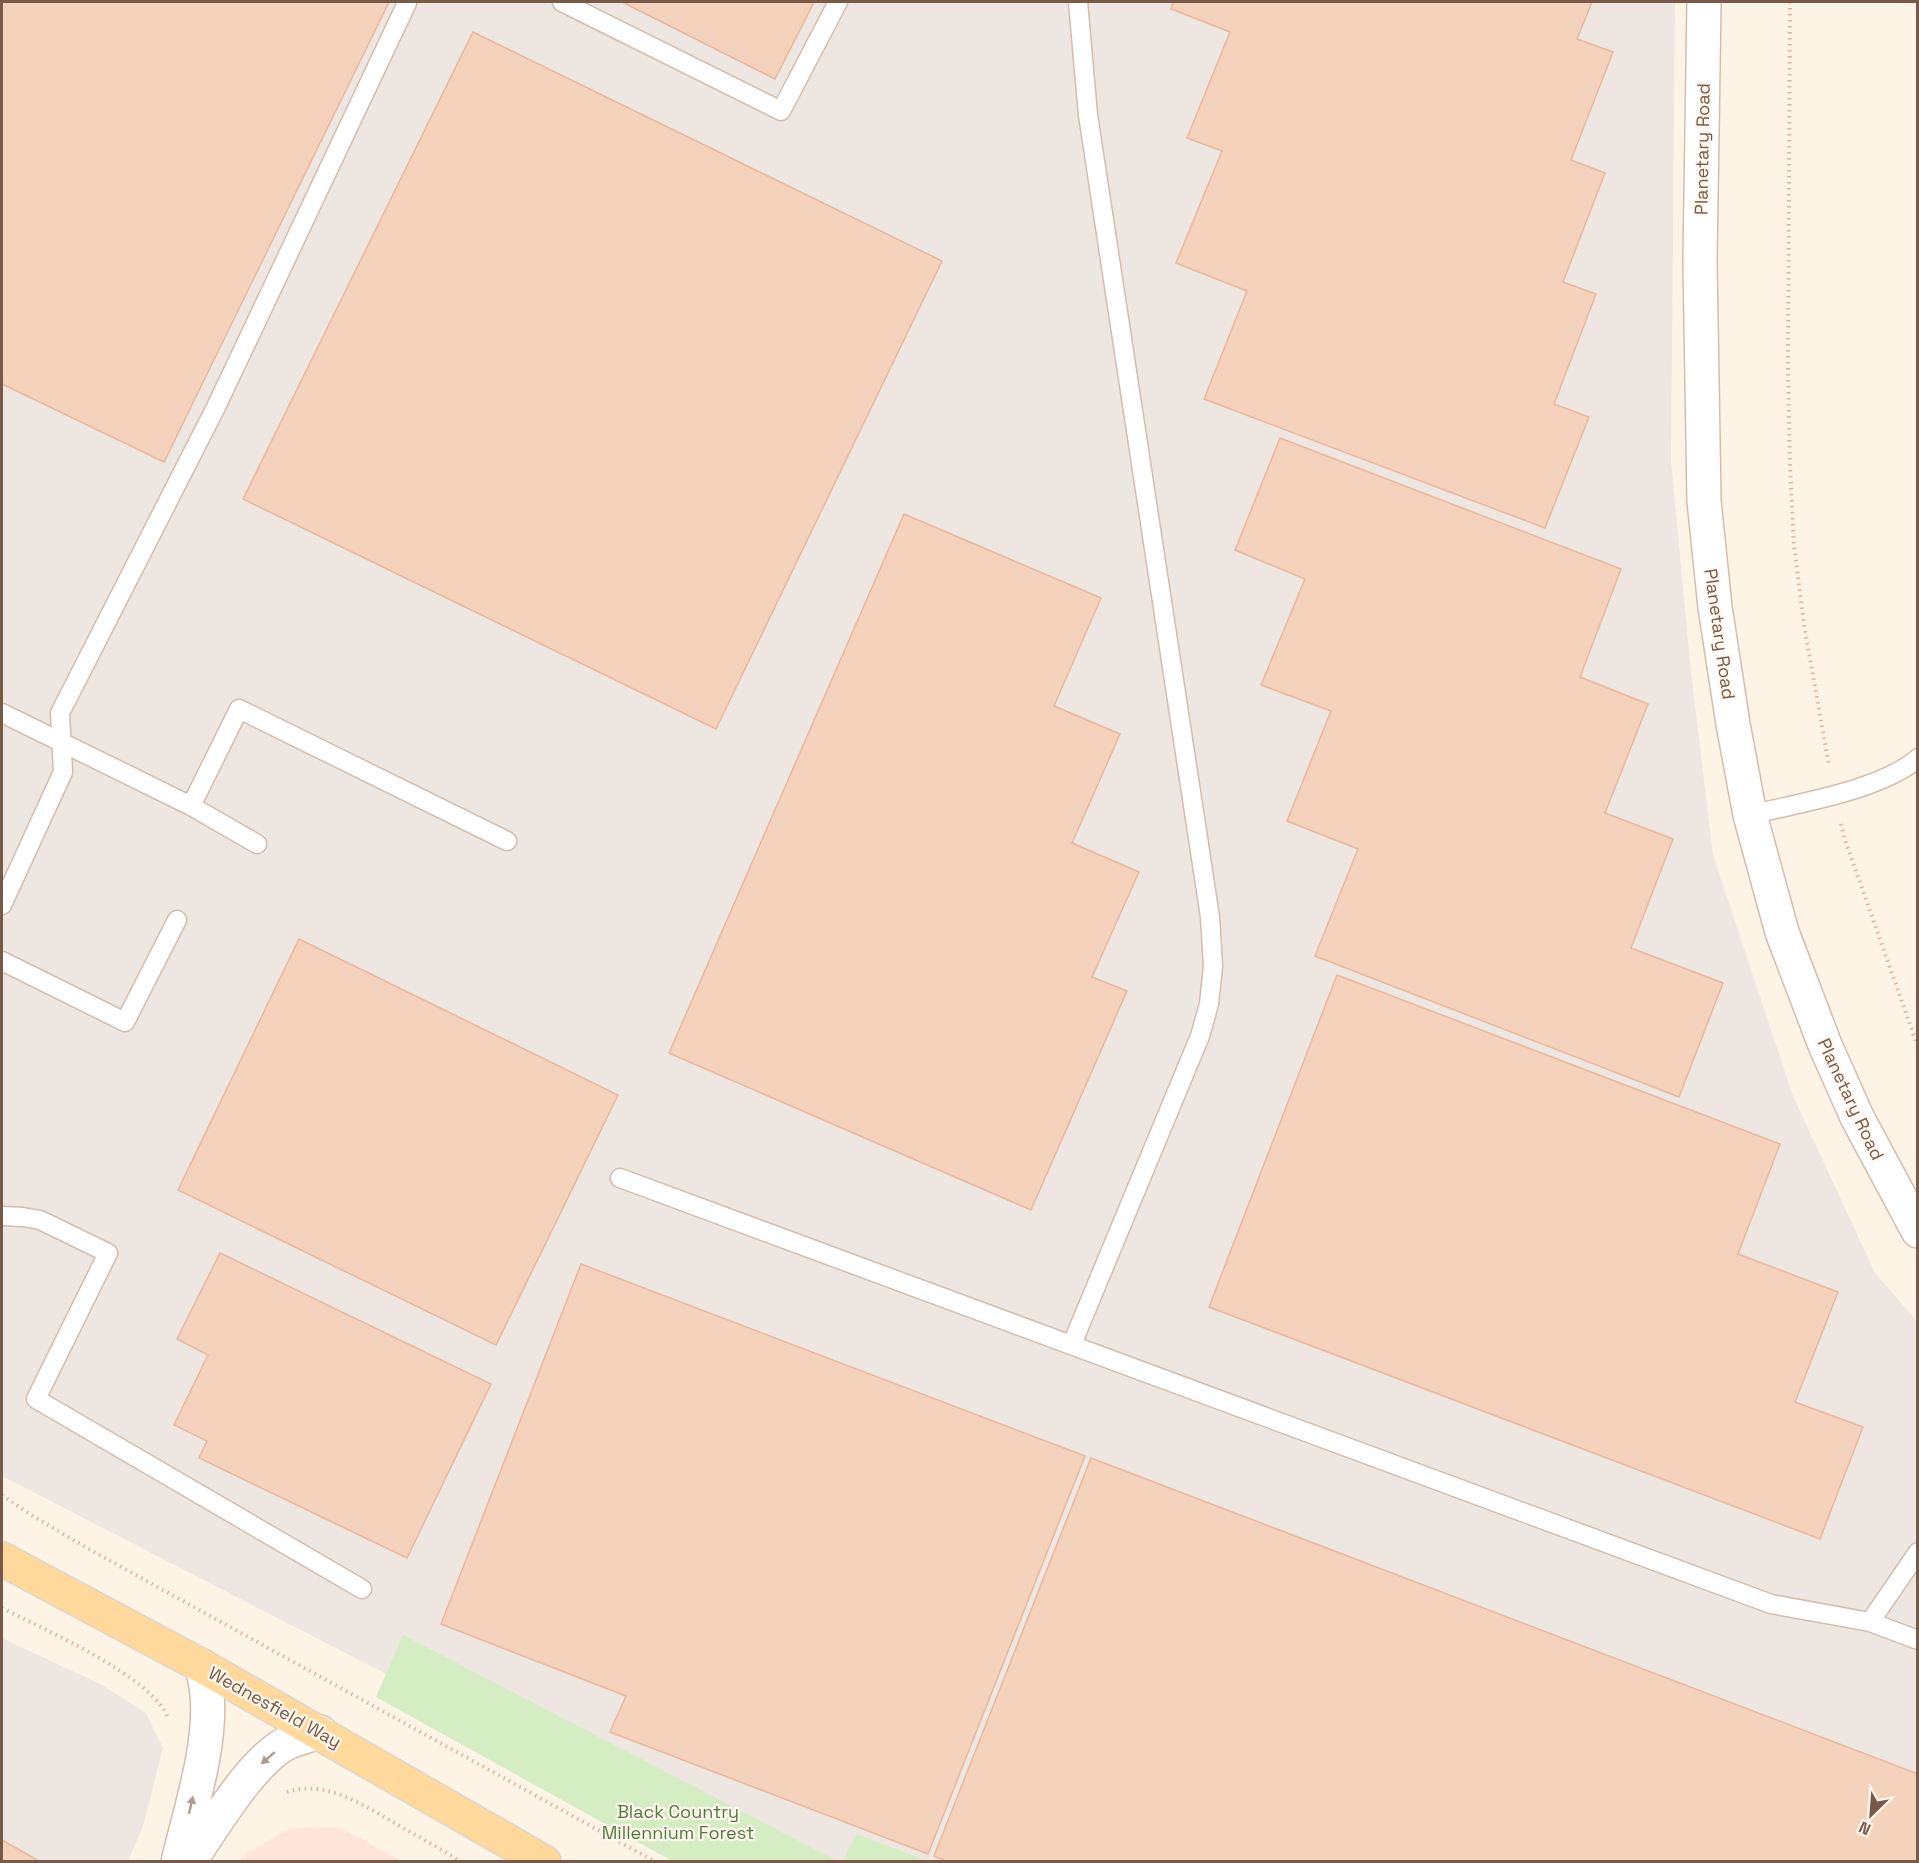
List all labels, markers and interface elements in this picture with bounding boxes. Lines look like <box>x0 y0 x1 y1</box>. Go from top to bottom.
street label: Planetary Road <box>1689 83 1715 215</box>
street label: Planetary Road <box>1699 567 1741 701</box>
street label: Planetary Road <box>1813 1034 1889 1164</box>
street label: Wednesfield Way <box>204 1661 346 1753</box>
one-way arrow <box>261 1751 276 1765</box>
north arrow <box>1841 1785 1901 1845</box>
one-way arrow <box>187 1795 197 1814</box>
park label: Black Country Millennium Forest <box>602 1800 754 1844</box>
text: N <box>1856 1816 1874 1840</box>

